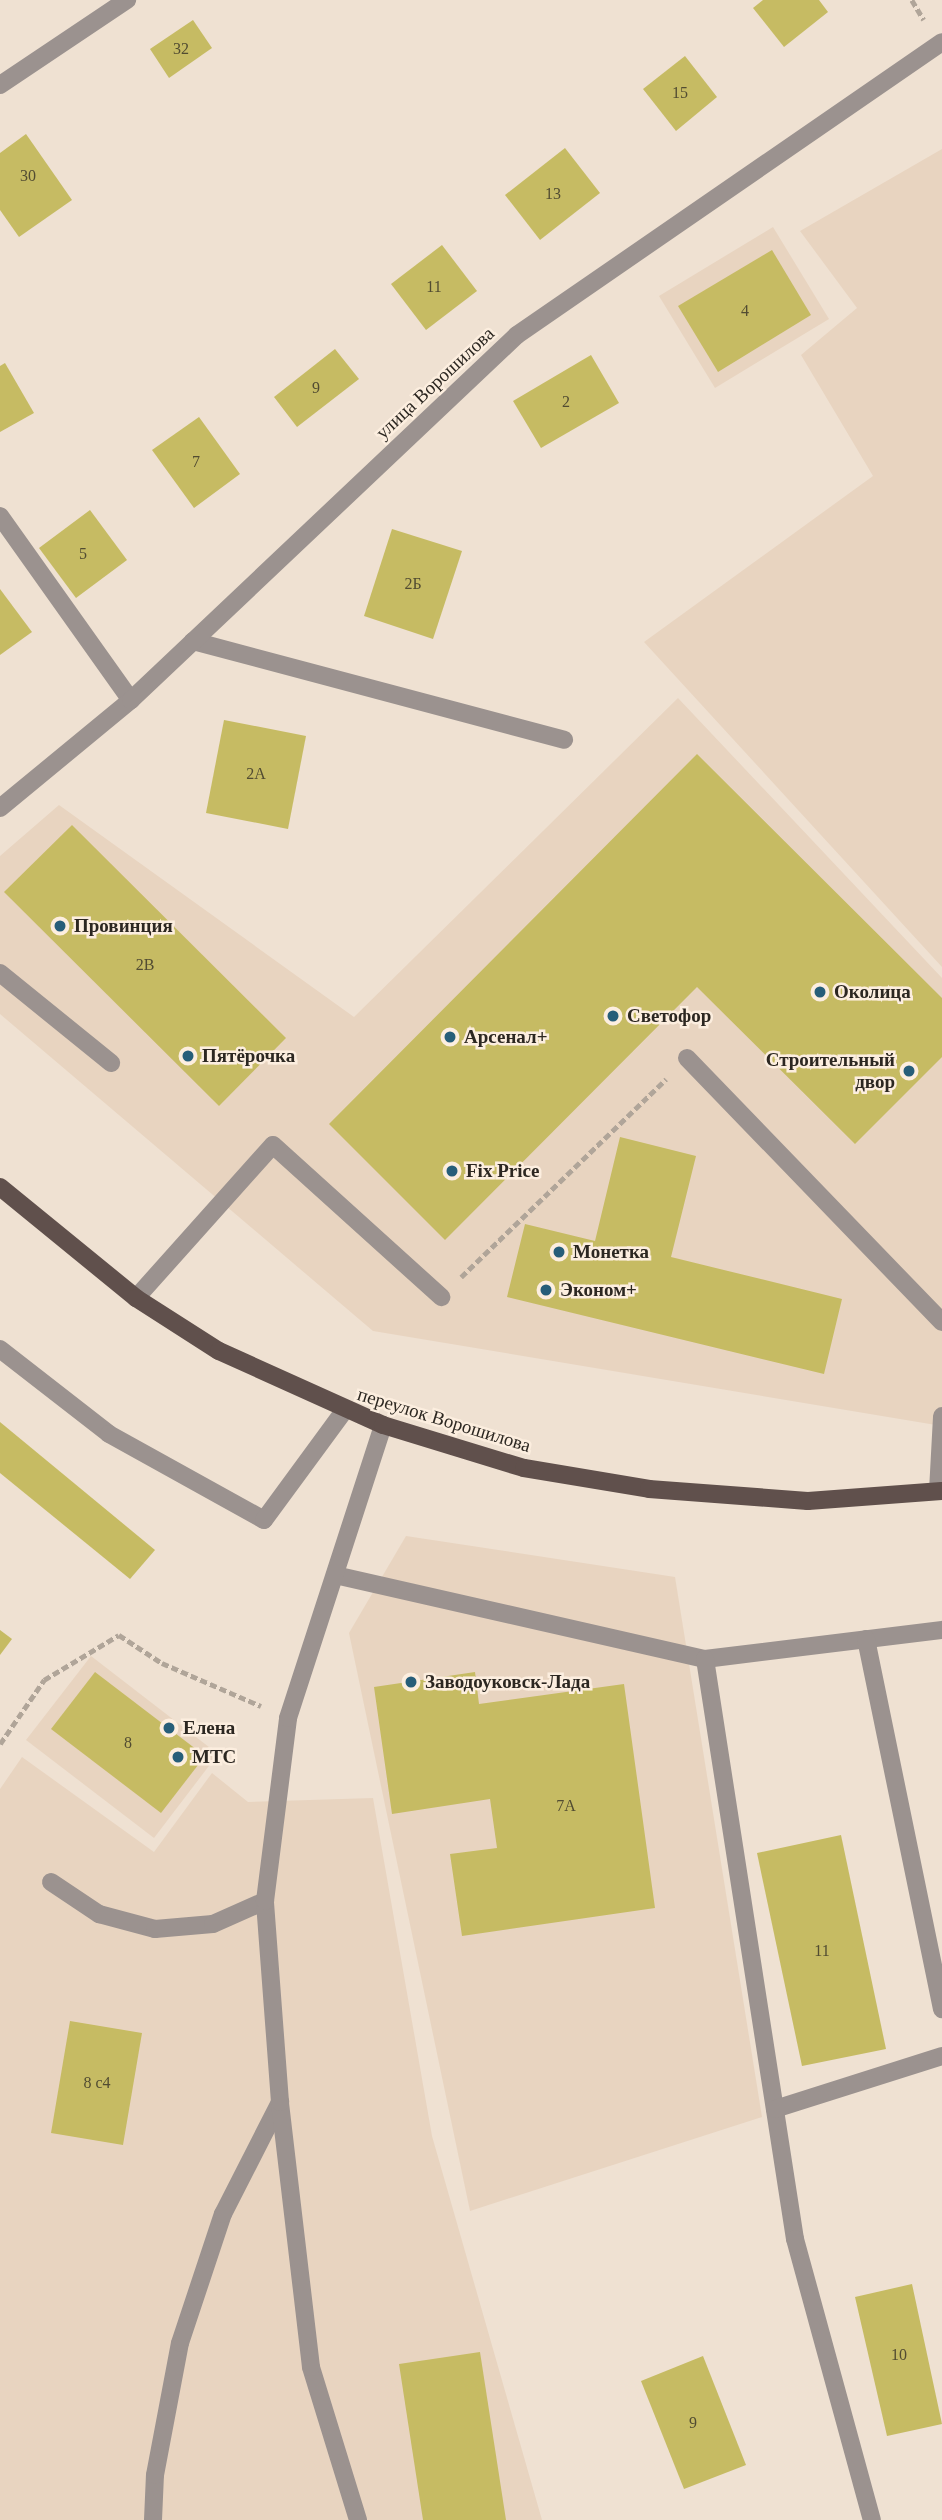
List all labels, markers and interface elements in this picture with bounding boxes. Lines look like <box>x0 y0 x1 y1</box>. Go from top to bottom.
house number: 32 <box>173 39 189 59</box>
house number: 15 <box>672 83 688 103</box>
house number: 30 <box>20 166 36 186</box>
house number: 13 <box>545 184 561 204</box>
house number: 11 <box>426 277 442 297</box>
house number: 4 <box>741 301 749 321</box>
street label: улица Ворошилова <box>371 322 499 444</box>
house number: 9 <box>312 378 320 398</box>
house number: 2 <box>562 392 570 412</box>
house number: 7 <box>192 452 200 472</box>
house number: 5 <box>79 544 87 564</box>
house number: 2Б <box>404 574 422 594</box>
house number: 2А <box>246 764 266 784</box>
place label: Провинция <box>74 915 173 937</box>
marker: Провинция <box>52 918 68 934</box>
house number: 2В <box>136 955 154 975</box>
place label: Околица <box>834 981 911 1003</box>
marker: Околица <box>812 984 828 1000</box>
place label: Светофор <box>627 1005 711 1027</box>
marker: Светофор <box>605 1008 621 1024</box>
place label: Арсенал+ <box>464 1026 547 1048</box>
marker: Арсенал+ <box>442 1029 458 1045</box>
place label: Пятёрочка <box>202 1045 295 1067</box>
marker: Пятёрочка <box>180 1048 196 1064</box>
place label: Строительный двор <box>766 1049 895 1093</box>
marker: Строительный двор <box>901 1063 917 1079</box>
place label: Fix Price <box>466 1160 539 1182</box>
marker: Fix Price <box>444 1163 460 1179</box>
place label: Монетка <box>573 1241 649 1263</box>
marker: Монетка <box>551 1244 567 1260</box>
place label: Эконом+ <box>560 1279 637 1301</box>
marker: Эконом+ <box>538 1282 554 1298</box>
street label: переулок Ворошилова <box>355 1383 533 1457</box>
place label: Заводоуковск-Лада <box>425 1671 590 1693</box>
marker: Заводоуковск-Лада <box>403 1674 419 1690</box>
place label: Елена <box>183 1717 235 1739</box>
marker: Елена <box>161 1720 177 1736</box>
house number: 8 <box>124 1733 132 1753</box>
place label: МТС <box>192 1746 236 1768</box>
marker: МТС <box>170 1749 186 1765</box>
house number: 7А <box>556 1796 576 1816</box>
house number: 11 <box>814 1941 830 1961</box>
house number: 8 с4 <box>83 2073 111 2093</box>
house number: 10 <box>891 2345 907 2365</box>
house number: 9 <box>689 2413 697 2433</box>

